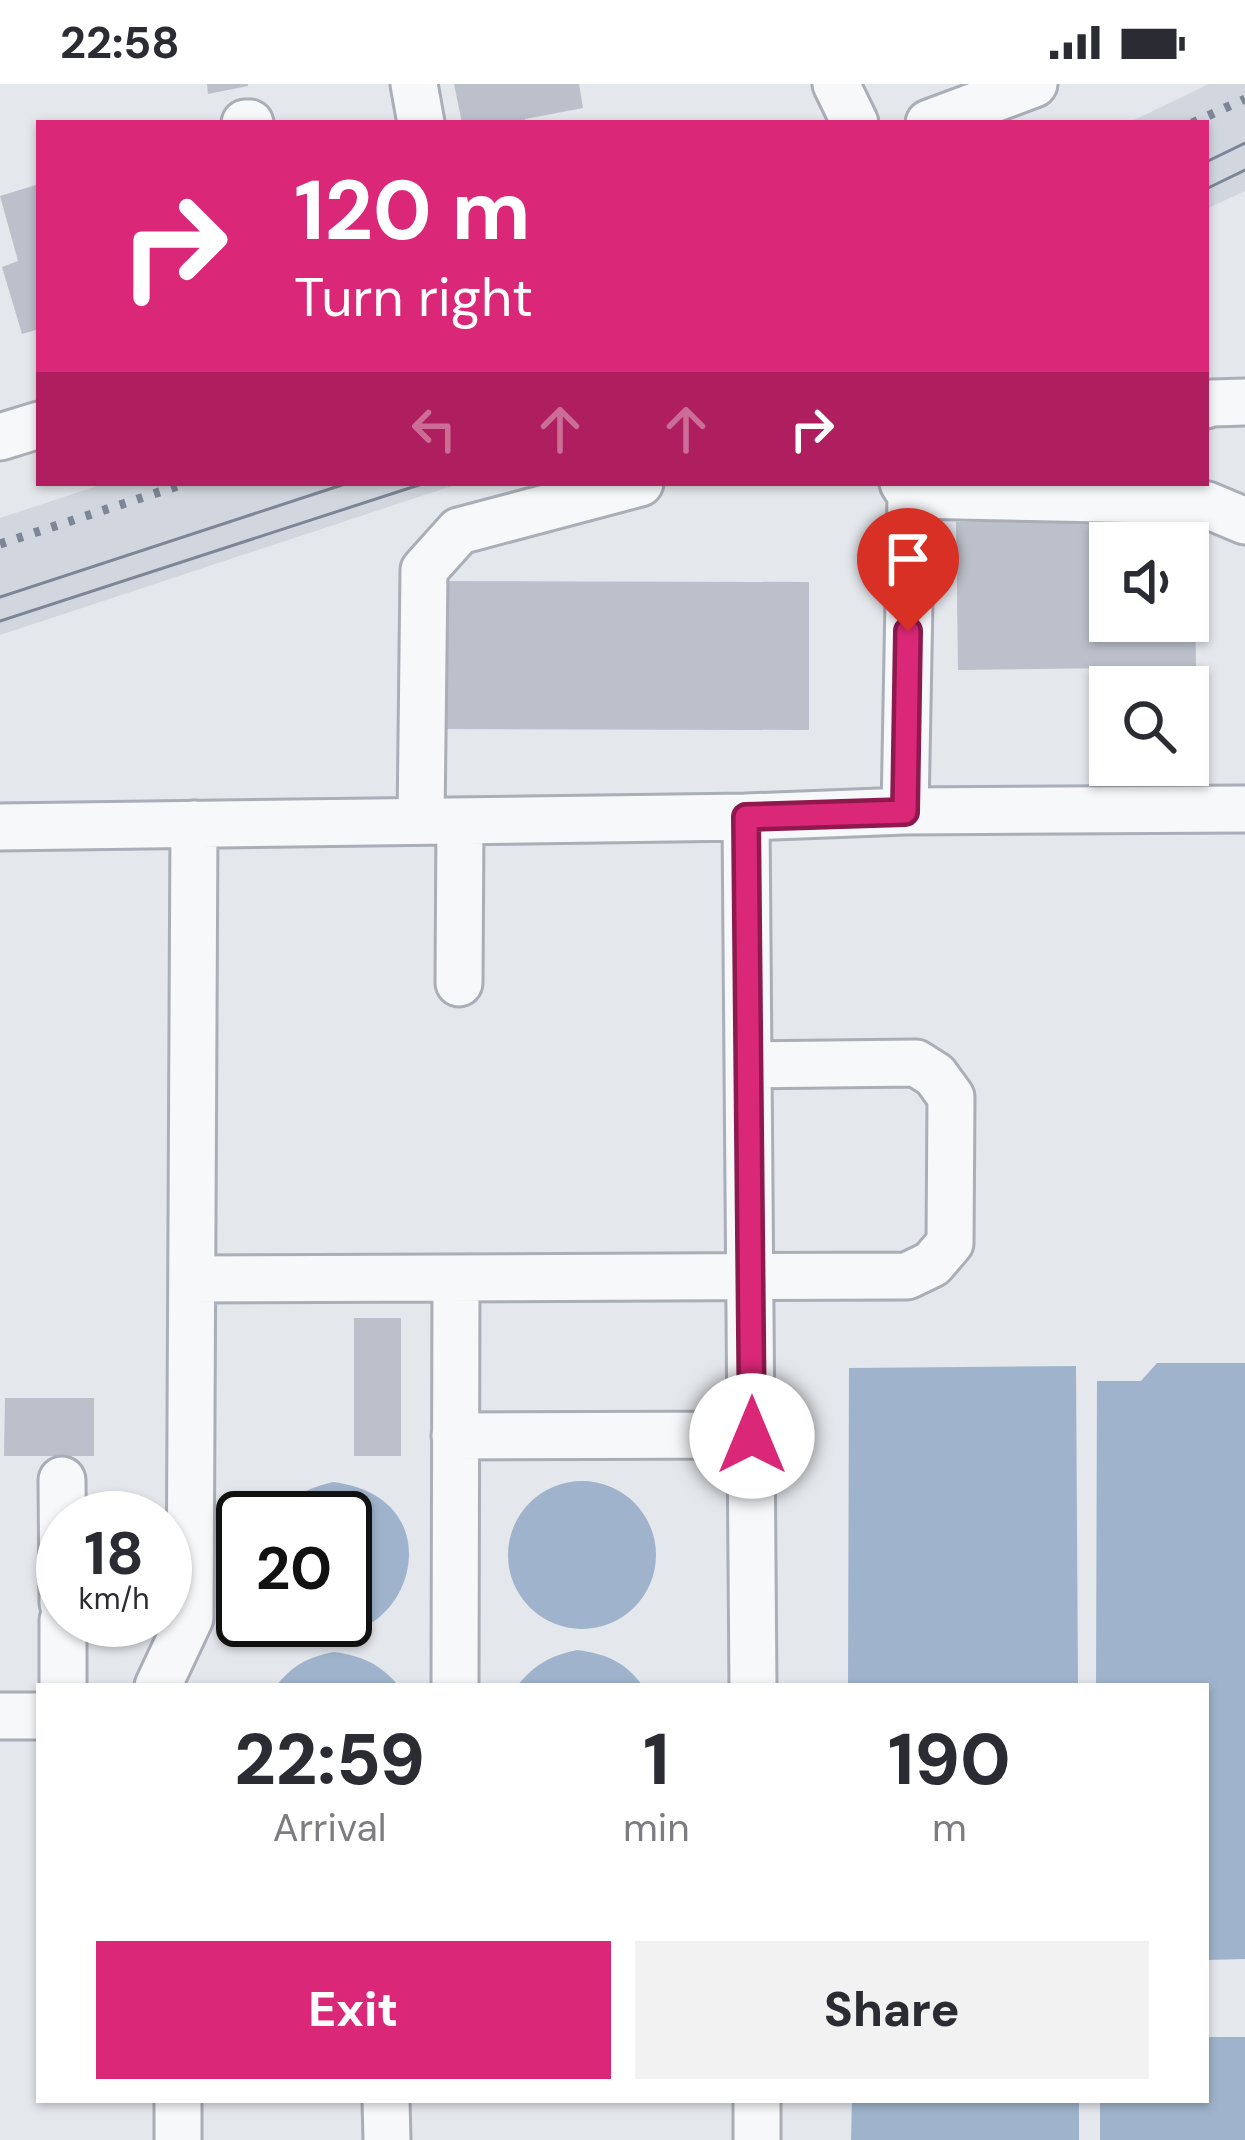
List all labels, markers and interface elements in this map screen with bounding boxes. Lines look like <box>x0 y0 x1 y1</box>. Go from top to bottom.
text: 22:58 <box>60 13 180 72</box>
text: 120 m <box>294 156 531 265</box>
icon: right <box>96 168 252 324</box>
text: Turn right <box>294 262 533 333</box>
icon: left <box>401 396 467 462</box>
icon: ahead <box>527 396 593 462</box>
icon: ahead <box>653 396 719 462</box>
icon: right <box>779 396 845 462</box>
pin <box>857 508 959 631</box>
map controls <box>1089 522 1209 786</box>
button: sound <box>1089 522 1209 642</box>
icon: arrive <box>875 526 941 592</box>
button: search <box>1089 666 1209 786</box>
position arrow <box>689 1373 815 1499</box>
speed limit sign: 20 <box>216 1491 372 1647</box>
text: 18 <box>84 1514 144 1593</box>
text: km/h <box>79 1579 149 1618</box>
text: 22:59 <box>234 1713 425 1806</box>
text: 1 <box>643 1713 670 1806</box>
text: 190 <box>888 1713 1011 1806</box>
text: Arrival <box>273 1802 386 1853</box>
text: min <box>623 1802 690 1853</box>
text: m <box>932 1802 967 1853</box>
button: Exit <box>96 1941 611 2079</box>
button: Share <box>635 1941 1149 2079</box>

